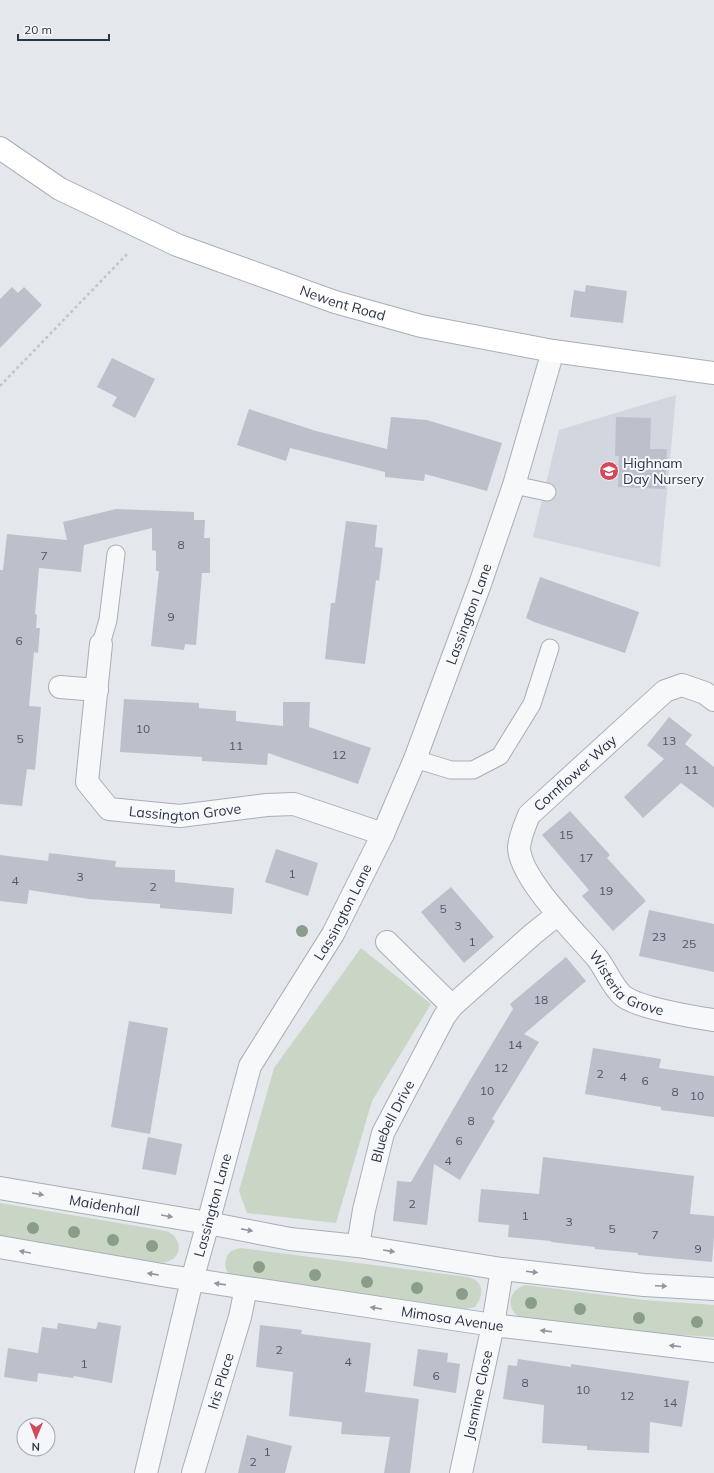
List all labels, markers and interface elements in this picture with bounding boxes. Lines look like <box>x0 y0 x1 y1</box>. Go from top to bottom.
scale bar <box>18 16 109 42</box>
text: 20 m <box>24 22 52 37</box>
street label: Newent Road <box>297 281 388 325</box>
place label: Highnam Day Nursery <box>623 454 704 488</box>
school or university icon: Highnam Day Nursery <box>598 460 620 482</box>
house number: 8 <box>177 537 185 552</box>
house number: 7 <box>40 548 48 563</box>
street label: Lassington Lane <box>442 561 495 667</box>
house number: 9 <box>167 609 175 624</box>
house number: 6 <box>15 633 23 648</box>
house number: 10 <box>136 721 150 736</box>
house number: 5 <box>16 731 24 746</box>
street label: Cornflower Way <box>530 731 621 815</box>
house number: 13 <box>662 733 676 748</box>
house number: 11 <box>229 738 243 753</box>
house number: 12 <box>332 747 346 762</box>
house number: 11 <box>684 762 698 777</box>
street label: Lassington Grove <box>128 799 242 825</box>
house number: 15 <box>559 827 573 842</box>
house number: 17 <box>579 850 593 865</box>
street label: Lassington Lane <box>310 861 376 964</box>
house number: 1 <box>288 866 296 881</box>
house number: 3 <box>76 869 84 884</box>
house number: 4 <box>11 873 19 888</box>
house number: 2 <box>149 879 157 894</box>
house number: 19 <box>599 883 613 898</box>
house number: 5 <box>439 901 447 916</box>
house number: 3 <box>454 918 462 933</box>
house number: 23 <box>652 929 666 944</box>
house number: 1 <box>468 934 476 949</box>
house number: 25 <box>682 936 696 951</box>
street label: Wisteria Grove <box>585 947 666 1019</box>
house number: 18 <box>534 992 548 1007</box>
house number: 14 <box>508 1037 522 1052</box>
house number: 12 <box>494 1060 508 1075</box>
house number: 2 <box>596 1066 604 1081</box>
house number: 4 <box>619 1069 627 1084</box>
house number: 6 <box>641 1073 649 1088</box>
street label: Bluebell Drive <box>367 1077 418 1164</box>
house number: 10 <box>480 1083 494 1098</box>
house number: 8 <box>671 1084 679 1099</box>
house number: 10 <box>690 1088 704 1103</box>
house number: 8 <box>467 1113 475 1128</box>
house number: 6 <box>455 1133 463 1148</box>
street label: Lassington Lane <box>190 1151 235 1259</box>
house number: 4 <box>444 1153 452 1168</box>
one-way arrow <box>32 1191 45 1197</box>
street label: Maidenhall <box>68 1191 141 1220</box>
house number: 2 <box>408 1196 416 1211</box>
house number: 1 <box>521 1208 529 1223</box>
one-way arrow <box>161 1213 173 1219</box>
house number: 3 <box>565 1214 573 1229</box>
house number: 5 <box>608 1221 616 1236</box>
house number: 7 <box>651 1227 659 1242</box>
one-way arrow <box>241 1228 253 1234</box>
house number: 9 <box>694 1241 702 1256</box>
one-way arrow <box>383 1248 395 1254</box>
one-way arrow <box>19 1249 31 1255</box>
one-way arrow <box>526 1269 538 1275</box>
one-way arrow <box>147 1270 159 1276</box>
one-way arrow <box>214 1281 226 1287</box>
one-way arrow <box>655 1283 667 1290</box>
street label: Mimosa Avenue <box>400 1302 505 1335</box>
one-way arrow <box>370 1305 382 1311</box>
one-way arrow <box>540 1328 552 1334</box>
house number: 2 <box>275 1342 283 1357</box>
one-way arrow <box>669 1343 681 1349</box>
street label: Jasmine Close <box>460 1349 496 1441</box>
street label: Iris Place <box>204 1351 238 1411</box>
house number: 4 <box>344 1354 352 1369</box>
house number: 1 <box>80 1356 88 1371</box>
house number: 6 <box>432 1368 440 1383</box>
house number: 8 <box>521 1375 529 1390</box>
house number: 10 <box>576 1382 590 1397</box>
house number: 12 <box>620 1388 634 1403</box>
house number: 14 <box>663 1395 677 1410</box>
north arrow <box>16 1417 56 1457</box>
text: N <box>32 1440 40 1454</box>
house number: 1 <box>263 1444 271 1459</box>
house number: 2 <box>249 1454 257 1469</box>

